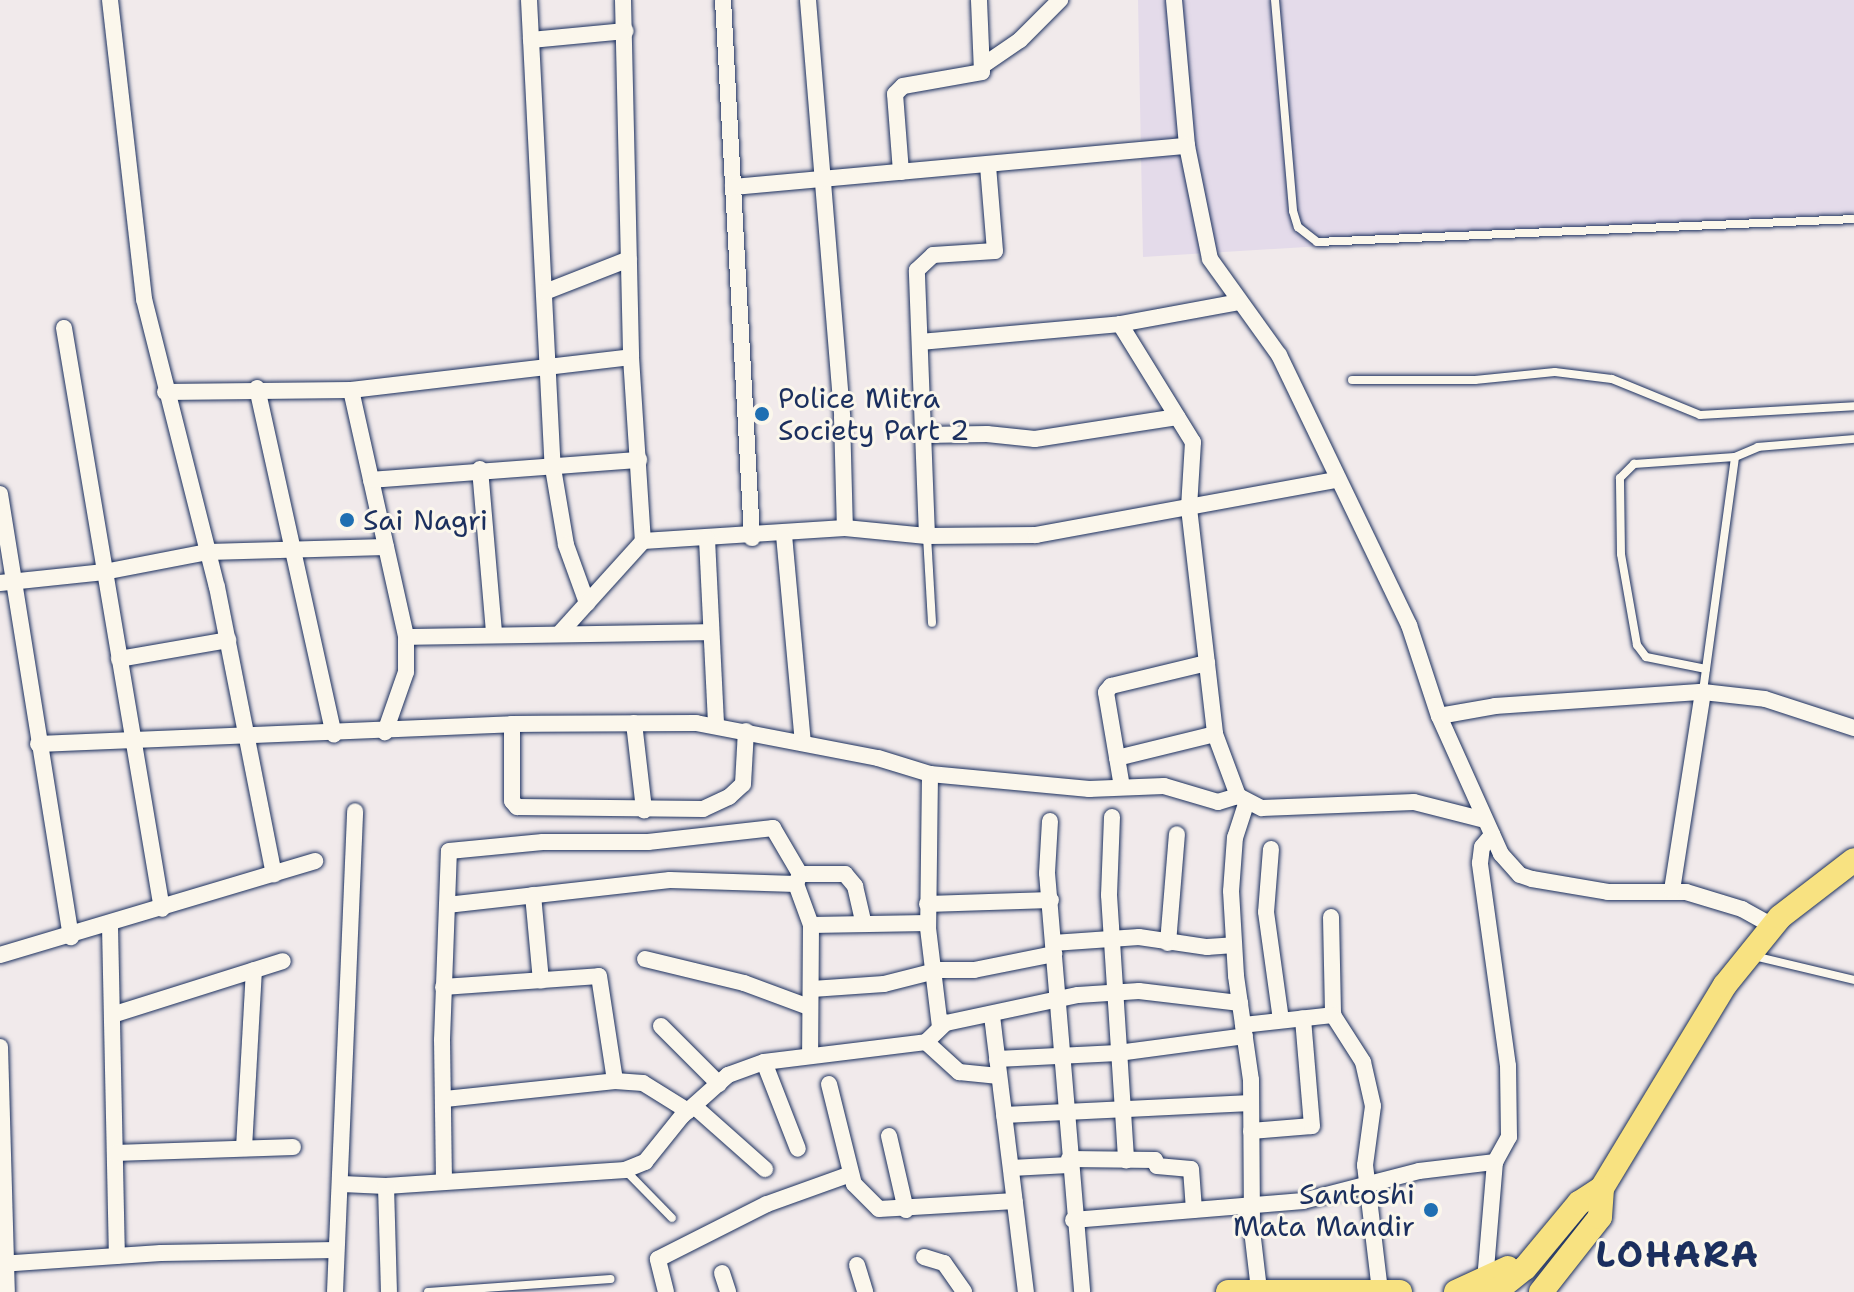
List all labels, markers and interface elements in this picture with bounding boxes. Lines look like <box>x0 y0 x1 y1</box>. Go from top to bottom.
place label: Police Mitra Society Part 2 <box>778 381 969 447</box>
marker: Police Mitra Society Part 2 <box>753 405 771 423</box>
place label: Sai Nagri <box>363 503 488 537</box>
marker: Sai Nagri <box>338 511 356 529</box>
place label: Santoshi Mata Mandir <box>1233 1177 1415 1243</box>
marker: Santoshi Mata Mandir <box>1422 1201 1440 1219</box>
district label: LOHARA <box>1596 1233 1760 1277</box>

